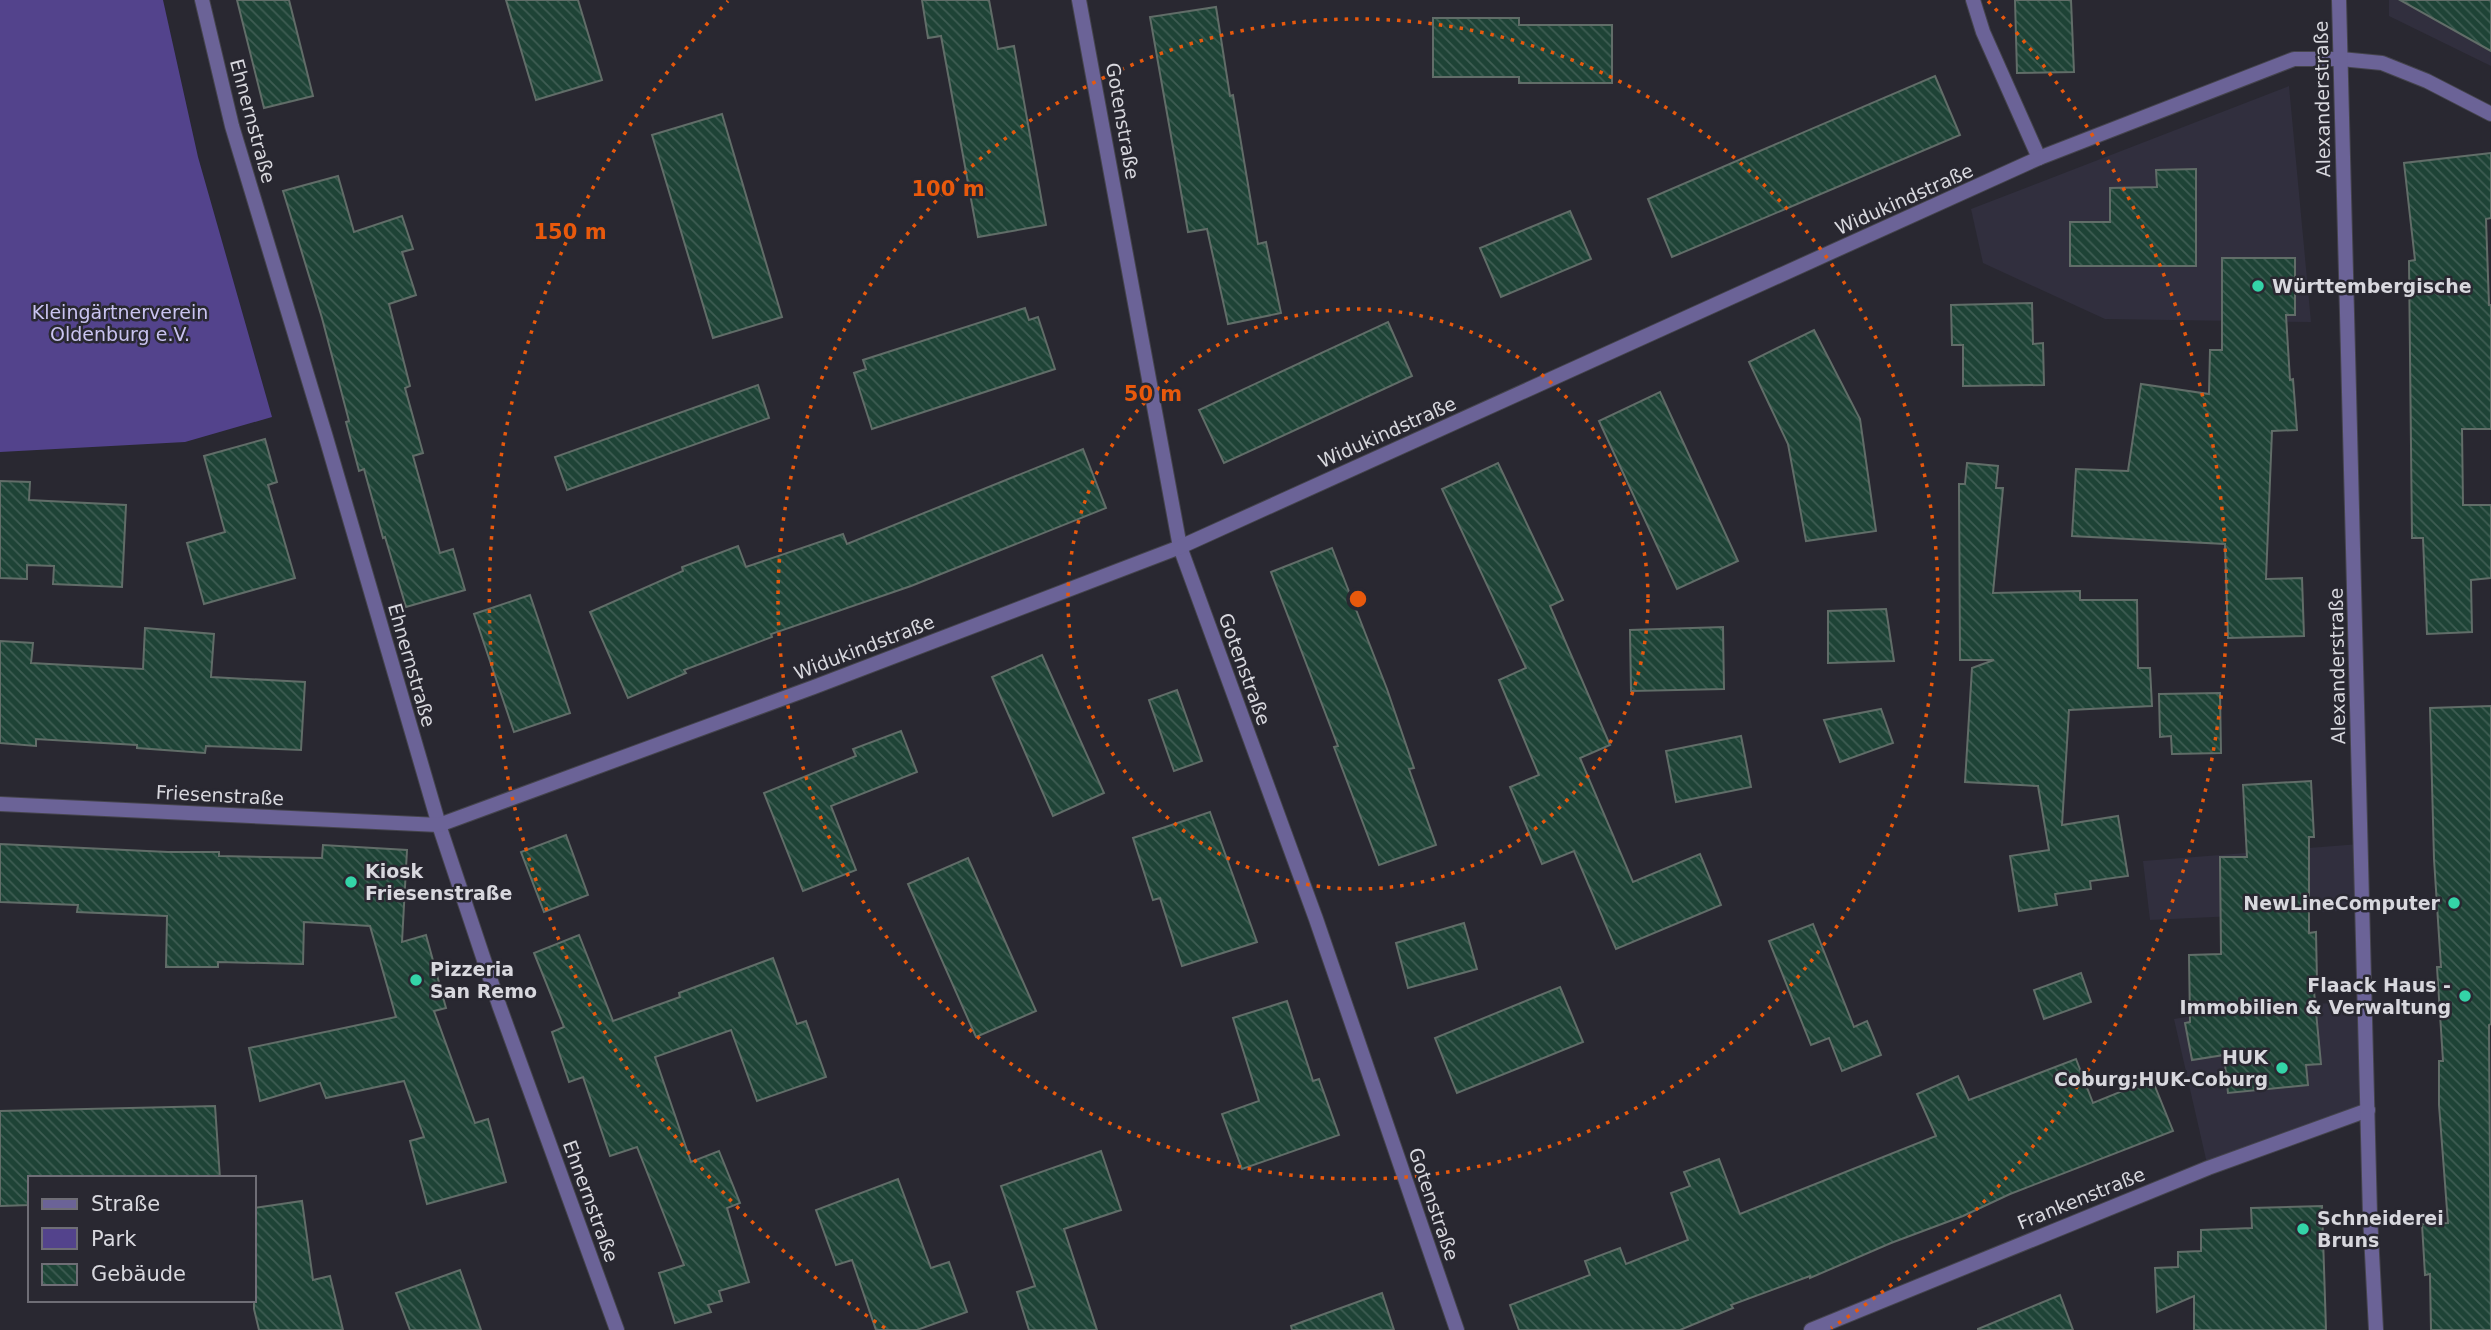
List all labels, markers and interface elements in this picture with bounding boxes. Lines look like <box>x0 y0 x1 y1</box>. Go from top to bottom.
street label: Alexanderstraße <box>2310 21 2334 177</box>
street label: Ehnernstraße <box>226 56 280 186</box>
street label: Gotenstraße <box>1102 61 1144 181</box>
street label: Widukindstraße <box>1832 159 1976 239</box>
text: 100 m <box>911 177 985 201</box>
text: 150 m <box>533 220 607 244</box>
place label: Württembergische <box>2272 275 2472 297</box>
marker: Württembergische <box>2250 278 2266 294</box>
park label: Kleingärtnerverein Oldenburg e.V. <box>32 301 208 345</box>
text: 50 m <box>1124 382 1182 406</box>
street label: Widukindstraße <box>1315 392 1459 472</box>
centre of rings <box>1346 587 1370 611</box>
street label: Alexanderstraße <box>2325 588 2349 744</box>
street label: Ehnernstraße <box>384 601 440 729</box>
street label: Widukindstraße <box>791 610 937 684</box>
street label: Gotenstraße <box>1214 610 1276 728</box>
street label: Friesenstraße <box>155 781 285 809</box>
place label: Kiosk Friesenstraße <box>365 860 512 904</box>
marker: Kiosk Friesenstraße <box>343 874 359 890</box>
place label: NewLineComputer <box>2243 892 2441 914</box>
marker: NewLineComputer <box>2446 895 2462 911</box>
place label: Pizzeria San Remo <box>430 958 537 1002</box>
marker: Pizzeria San Remo <box>408 972 424 988</box>
place label: Flaack Haus - Immobilien & Verwaltung <box>2179 974 2451 1018</box>
marker: Flaack Haus - Immobilien & Verwaltung <box>2457 988 2473 1004</box>
place label: HUK Coburg;HUK-Coburg <box>2054 1046 2269 1090</box>
marker: HUK Coburg;HUK-Coburg <box>2274 1060 2290 1076</box>
street label: Ehnernstraße <box>559 1137 623 1265</box>
street label: Gotenstraße <box>1404 1145 1464 1263</box>
street label: Frankenstraße <box>2014 1162 2148 1234</box>
legend <box>28 1176 256 1302</box>
text: Straße <box>91 1192 160 1216</box>
place label: Schneiderei Bruns <box>2317 1207 2444 1251</box>
marker: Schneiderei Bruns <box>2295 1221 2311 1237</box>
text: Park <box>91 1227 137 1251</box>
text: Gebäude <box>91 1262 186 1286</box>

